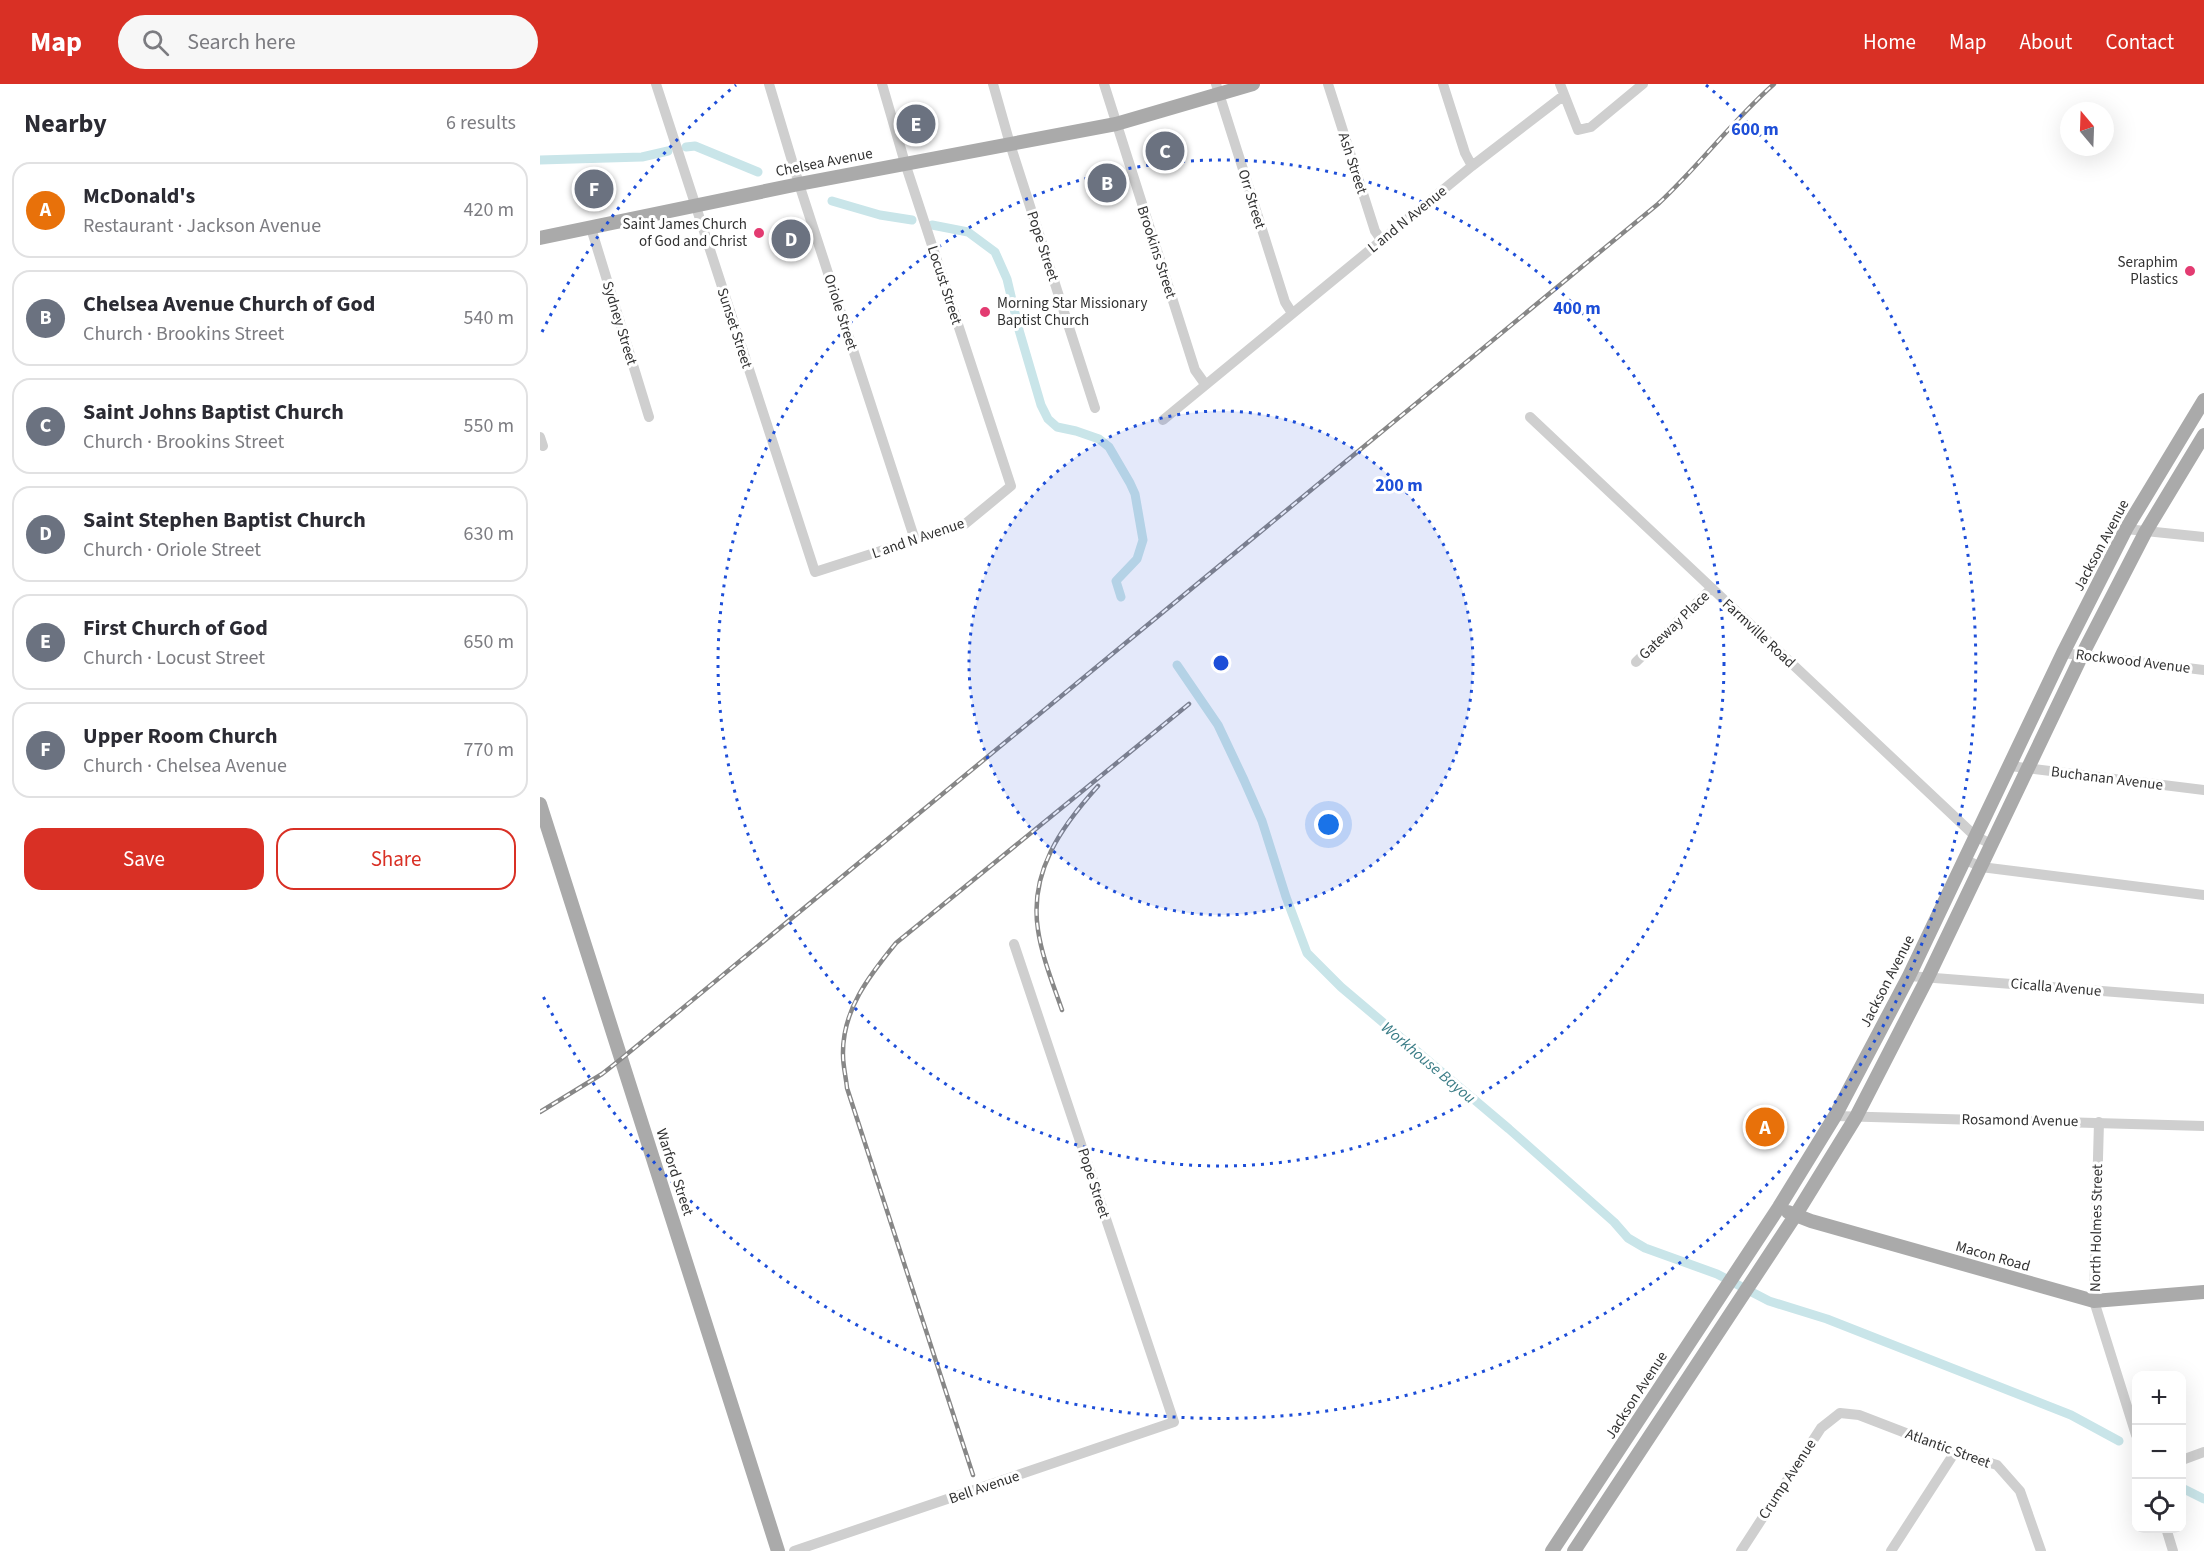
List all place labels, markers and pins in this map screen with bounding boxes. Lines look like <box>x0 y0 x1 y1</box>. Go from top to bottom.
pin: E <box>896 102 935 147</box>
pin: C <box>1146 128 1184 174</box>
pin: B <box>1088 160 1126 206</box>
pin: F <box>574 166 614 212</box>
place label: Saint James Church of God and Christ <box>623 214 747 252</box>
pin: D <box>772 216 810 262</box>
marker: Saint James Church of God and Christ <box>752 226 766 240</box>
place label: Seraphim Plastics <box>2118 252 2178 290</box>
marker: Seraphim Plastics <box>2183 264 2197 278</box>
place label: Morning Star Missionary Baptist Church <box>997 293 1147 331</box>
marker: Morning Star Missionary Baptist Church <box>978 305 992 319</box>
centre of rings <box>1211 653 1231 673</box>
pin: A <box>1746 1104 1784 1150</box>

